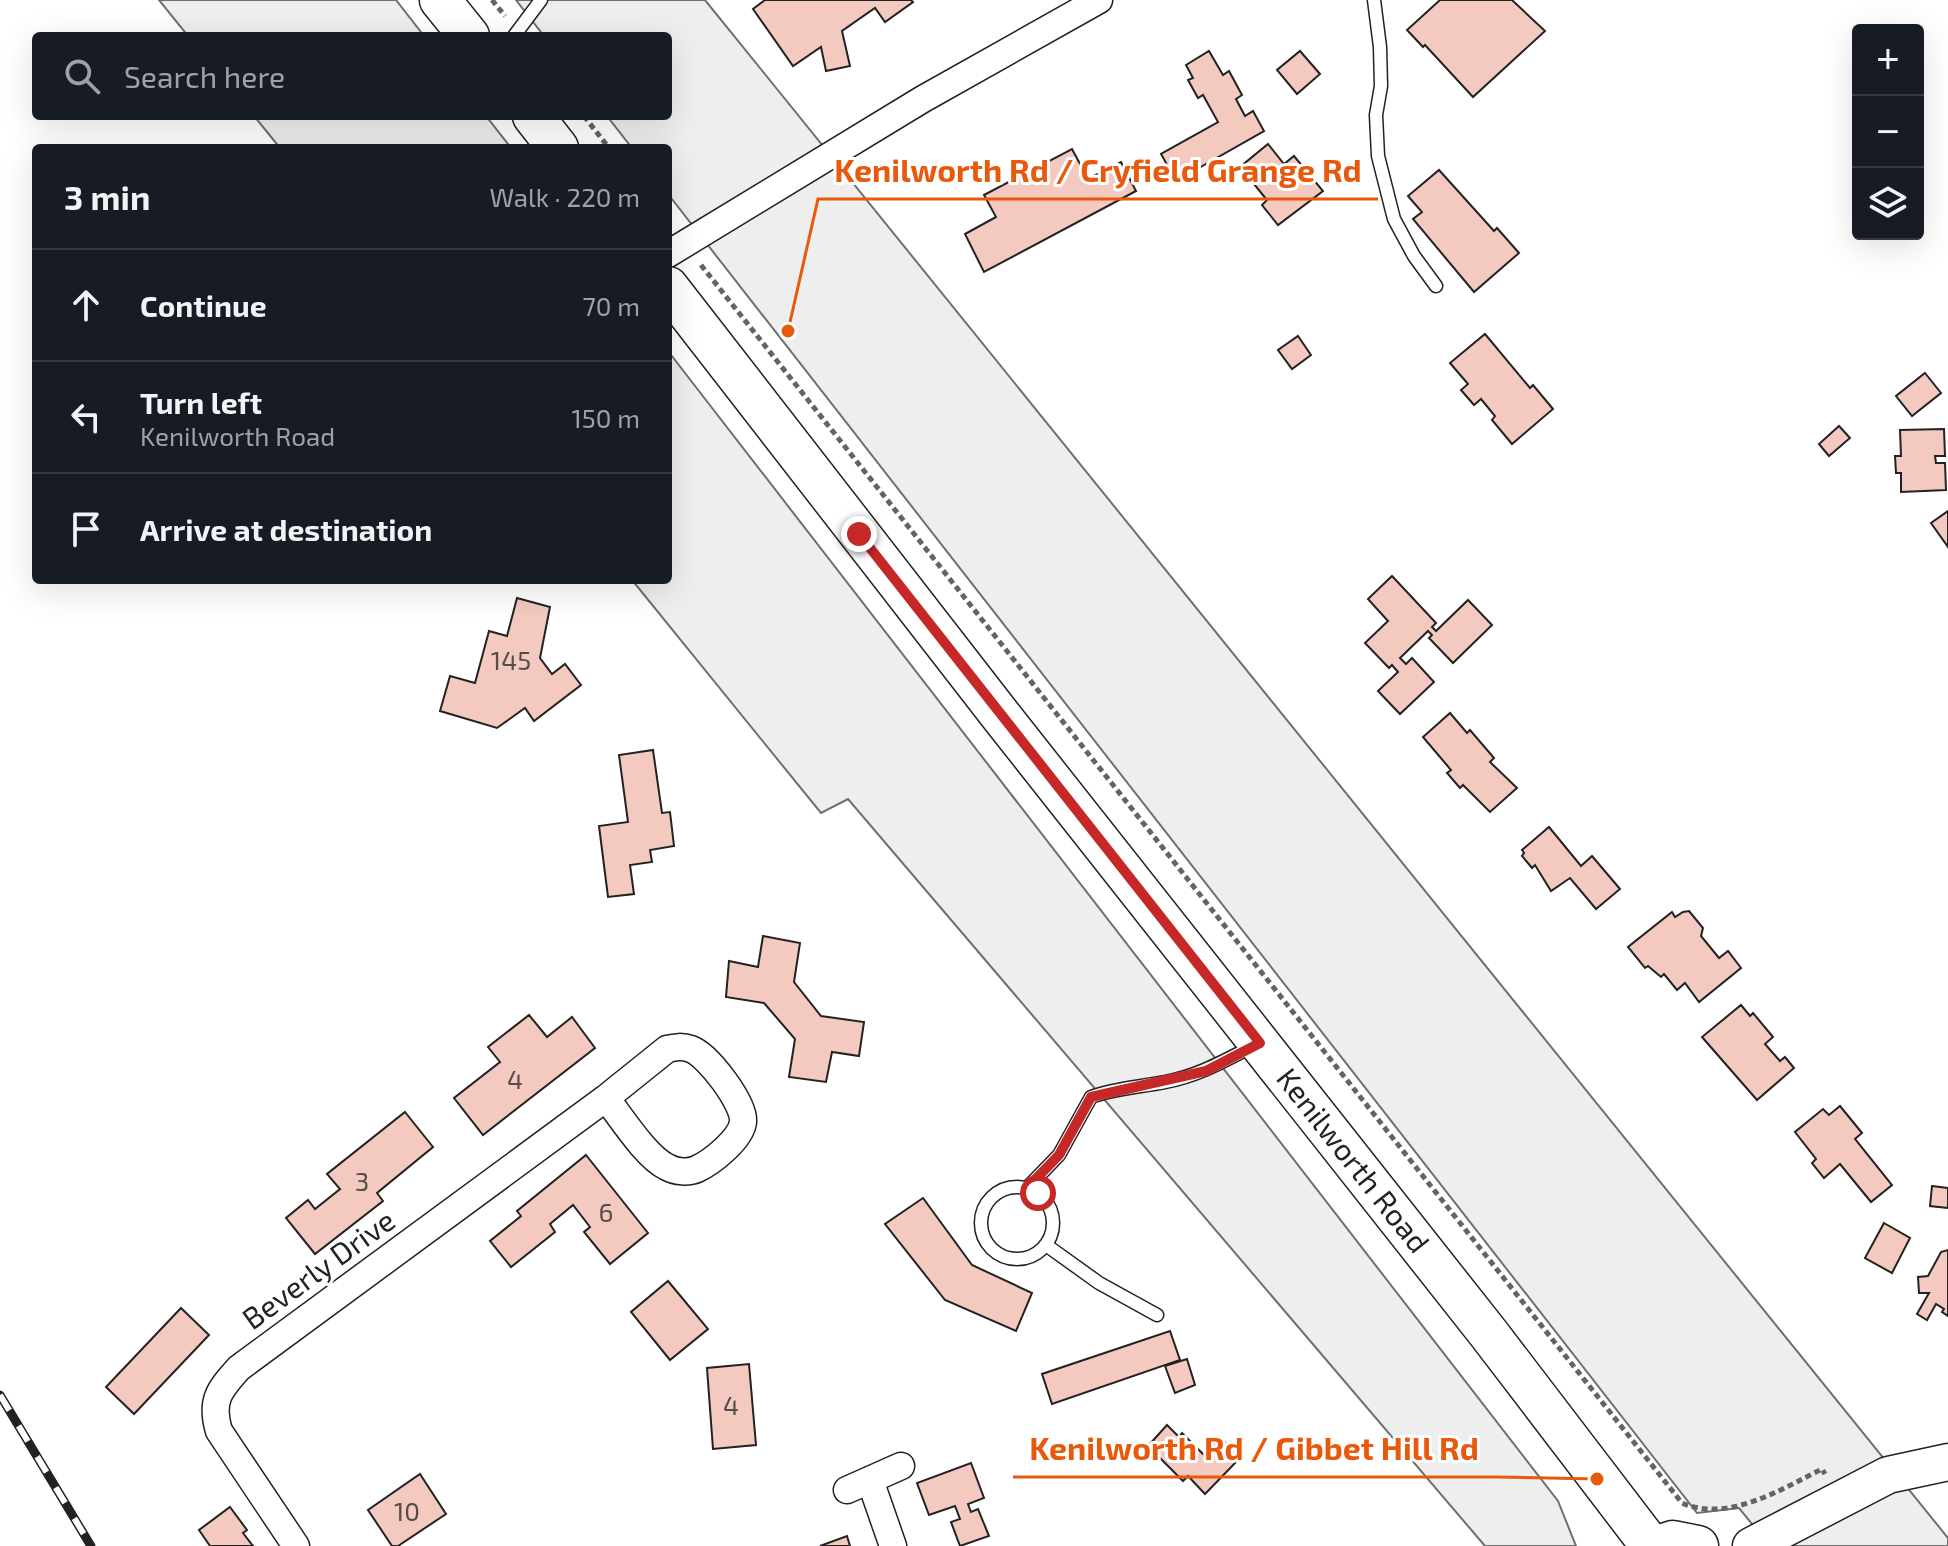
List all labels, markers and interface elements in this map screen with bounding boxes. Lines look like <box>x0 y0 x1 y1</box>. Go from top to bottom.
map controls <box>1852 24 1924 240</box>
button: + <box>1852 24 1924 96</box>
search box <box>32 32 672 120</box>
icon: search <box>60 54 104 98</box>
text: Search here <box>124 58 285 94</box>
button: − <box>1852 96 1924 168</box>
callout: Kenilworth Rd / Cryfield Grange Rd <box>818 143 1378 199</box>
text: Kenilworth Rd / Cryfield Grange Rd <box>834 150 1362 189</box>
button: layers <box>1852 168 1924 240</box>
text: 3 min <box>64 176 150 217</box>
text: Walk · 220 m <box>489 181 640 212</box>
icon: ahead <box>64 283 108 327</box>
text: Continue <box>140 287 267 323</box>
text: 70 m <box>582 290 640 321</box>
text: Turn left <box>140 384 262 420</box>
icon: left <box>64 395 108 439</box>
text: 150 m <box>571 402 640 433</box>
text: Kenilworth Road <box>140 420 335 451</box>
icon: arrive <box>64 507 108 551</box>
text: Arrive at destination <box>140 511 432 547</box>
route end <box>841 516 877 552</box>
house number: 145 <box>491 644 531 675</box>
street label: Kenilworth Road <box>1270 1060 1438 1259</box>
house number: 4 <box>507 1063 523 1094</box>
house number: 3 <box>355 1165 369 1196</box>
route start <box>1020 1175 1056 1211</box>
house number: 6 <box>599 1196 613 1227</box>
street label: Beverly Drive <box>234 1201 401 1336</box>
house number: 4 <box>723 1389 739 1420</box>
callout: Kenilworth Rd / Gibbet Hill Rd <box>1013 1421 1495 1477</box>
text: Kenilworth Rd / Gibbet Hill Rd <box>1029 1428 1479 1466</box>
house number: 10 <box>394 1495 420 1526</box>

